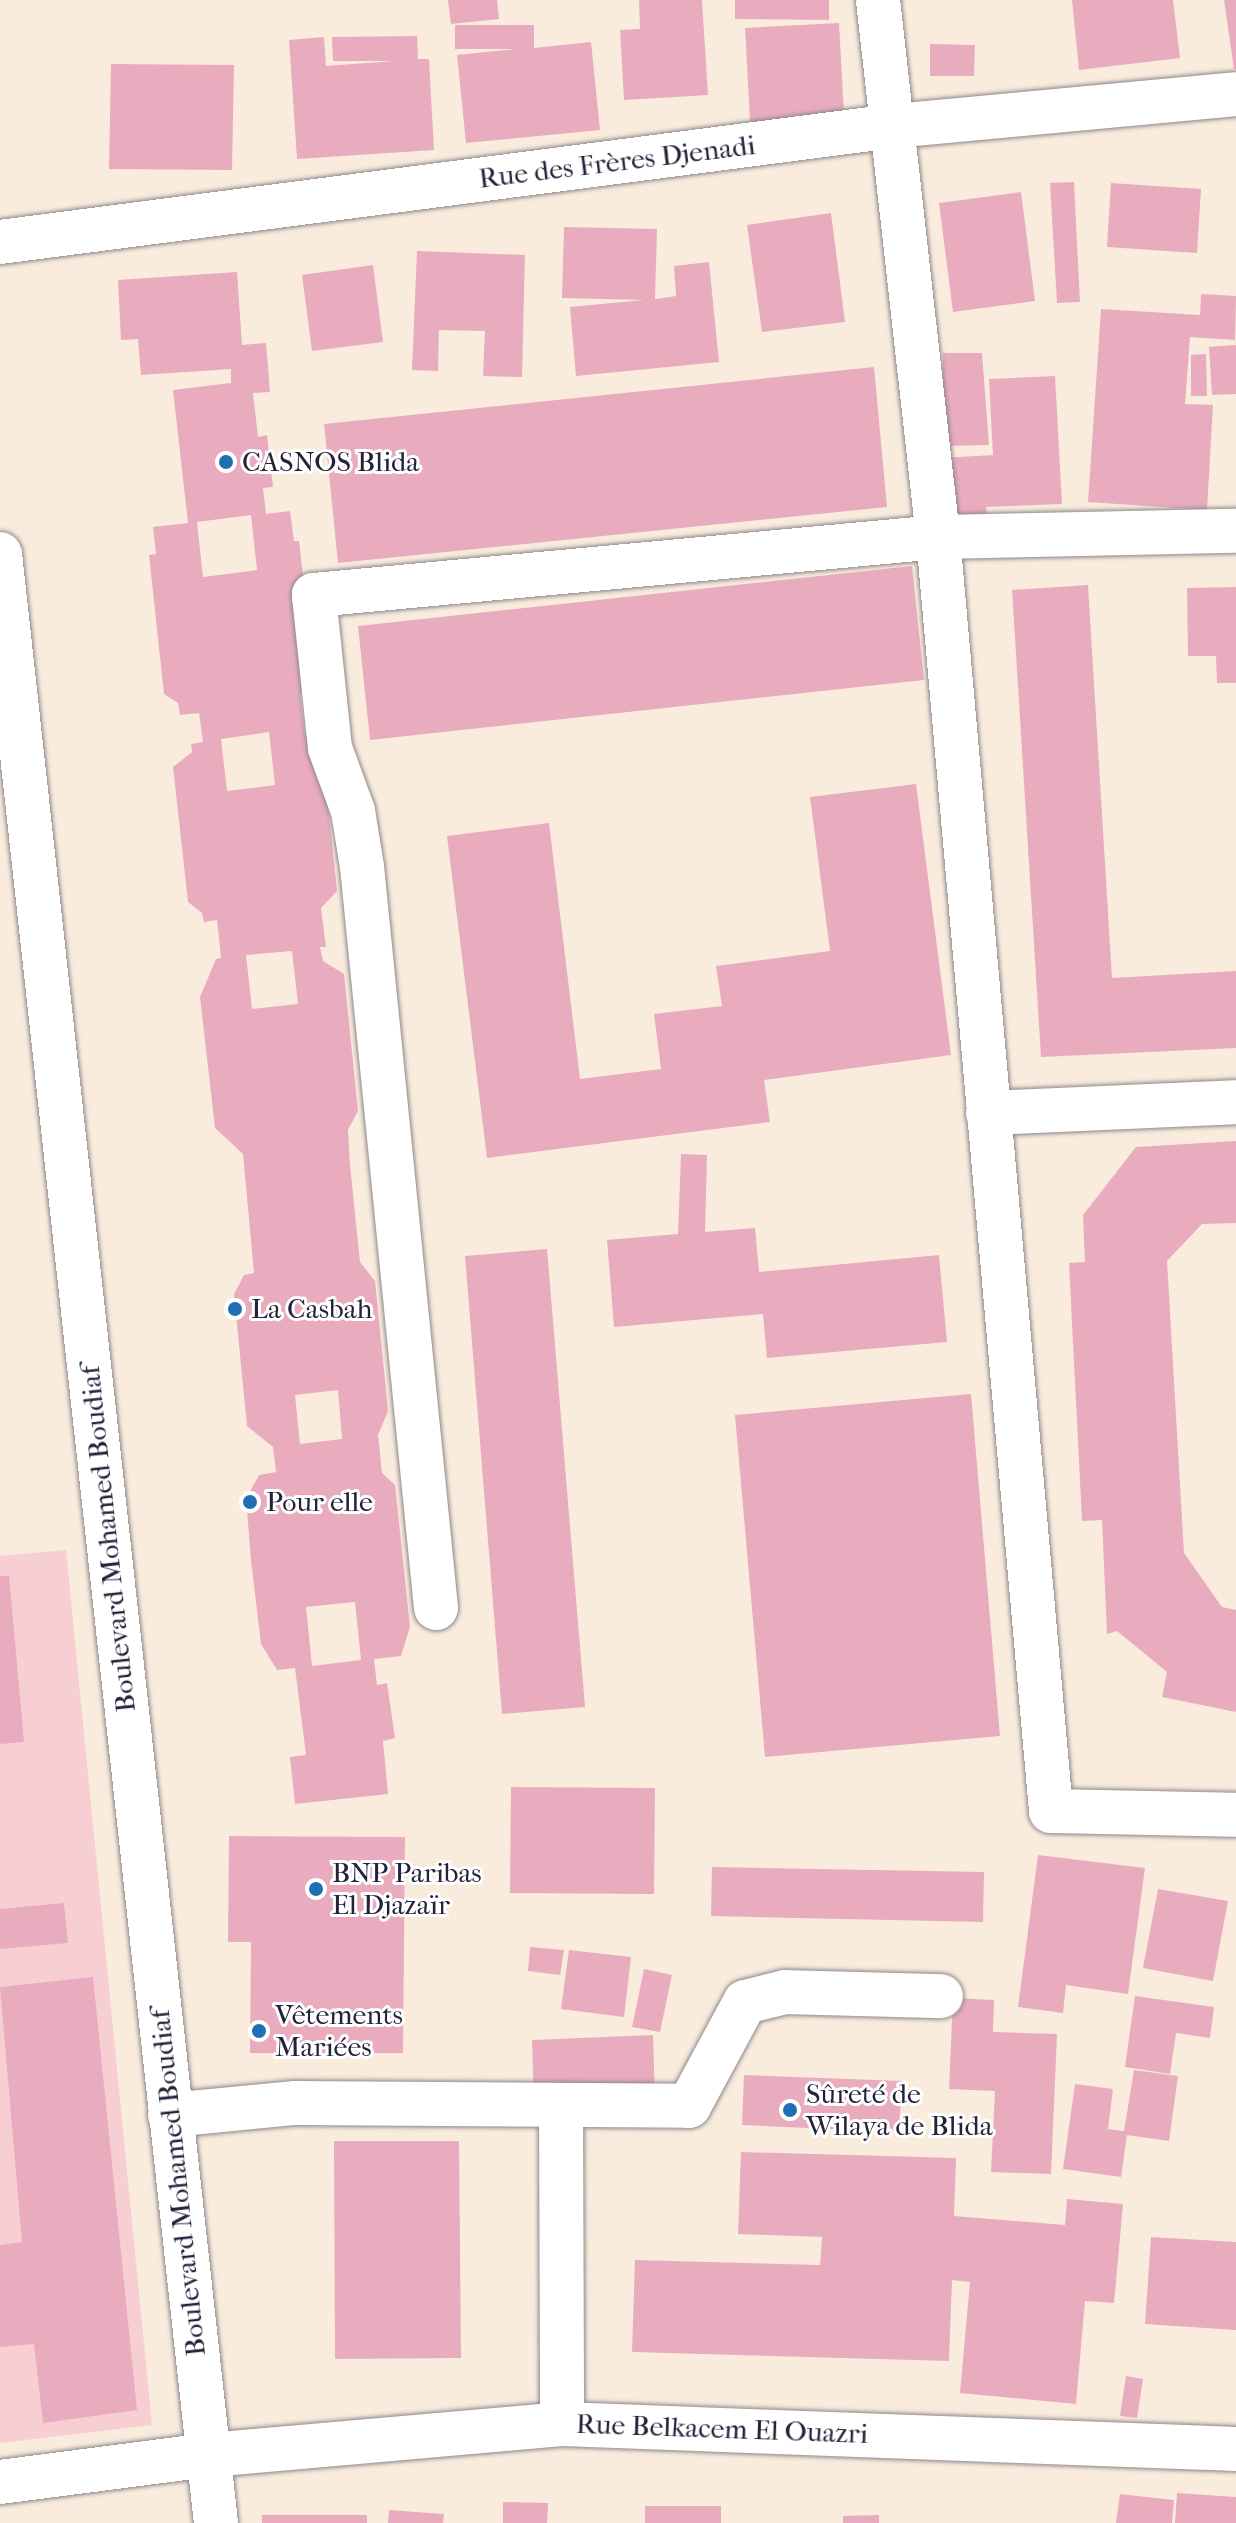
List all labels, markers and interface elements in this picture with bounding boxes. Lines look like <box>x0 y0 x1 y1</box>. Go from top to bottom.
street label: Rue des Frères Djenadi <box>477 128 757 196</box>
place label: CASNOS Blida <box>242 445 419 479</box>
marker: CASNOS Blida <box>217 453 235 471</box>
place label: La Casbah <box>251 1292 372 1326</box>
marker: La Casbah <box>226 1300 244 1318</box>
street label: Boulevard Mohamed Boudiaf <box>73 1364 143 1714</box>
place label: Pour elle <box>266 1485 373 1519</box>
marker: Pour elle <box>241 1493 259 1511</box>
place label: BNP Paribas El Djazaïr <box>332 1856 482 1922</box>
marker: BNP Paribas El Djazaïr <box>307 1880 325 1898</box>
place label: Vêtements Mariées <box>275 1998 403 2064</box>
street label: Boulevard Mohamed Boudiaf <box>143 2008 213 2358</box>
marker: Vêtements Mariées <box>250 2022 268 2040</box>
place label: Sûreté de Wilaya de Blida <box>806 2077 993 2143</box>
marker: Sûreté de Wilaya de Blida <box>781 2101 799 2119</box>
street label: Rue Belkacem El Ouazri <box>575 2407 869 2451</box>

